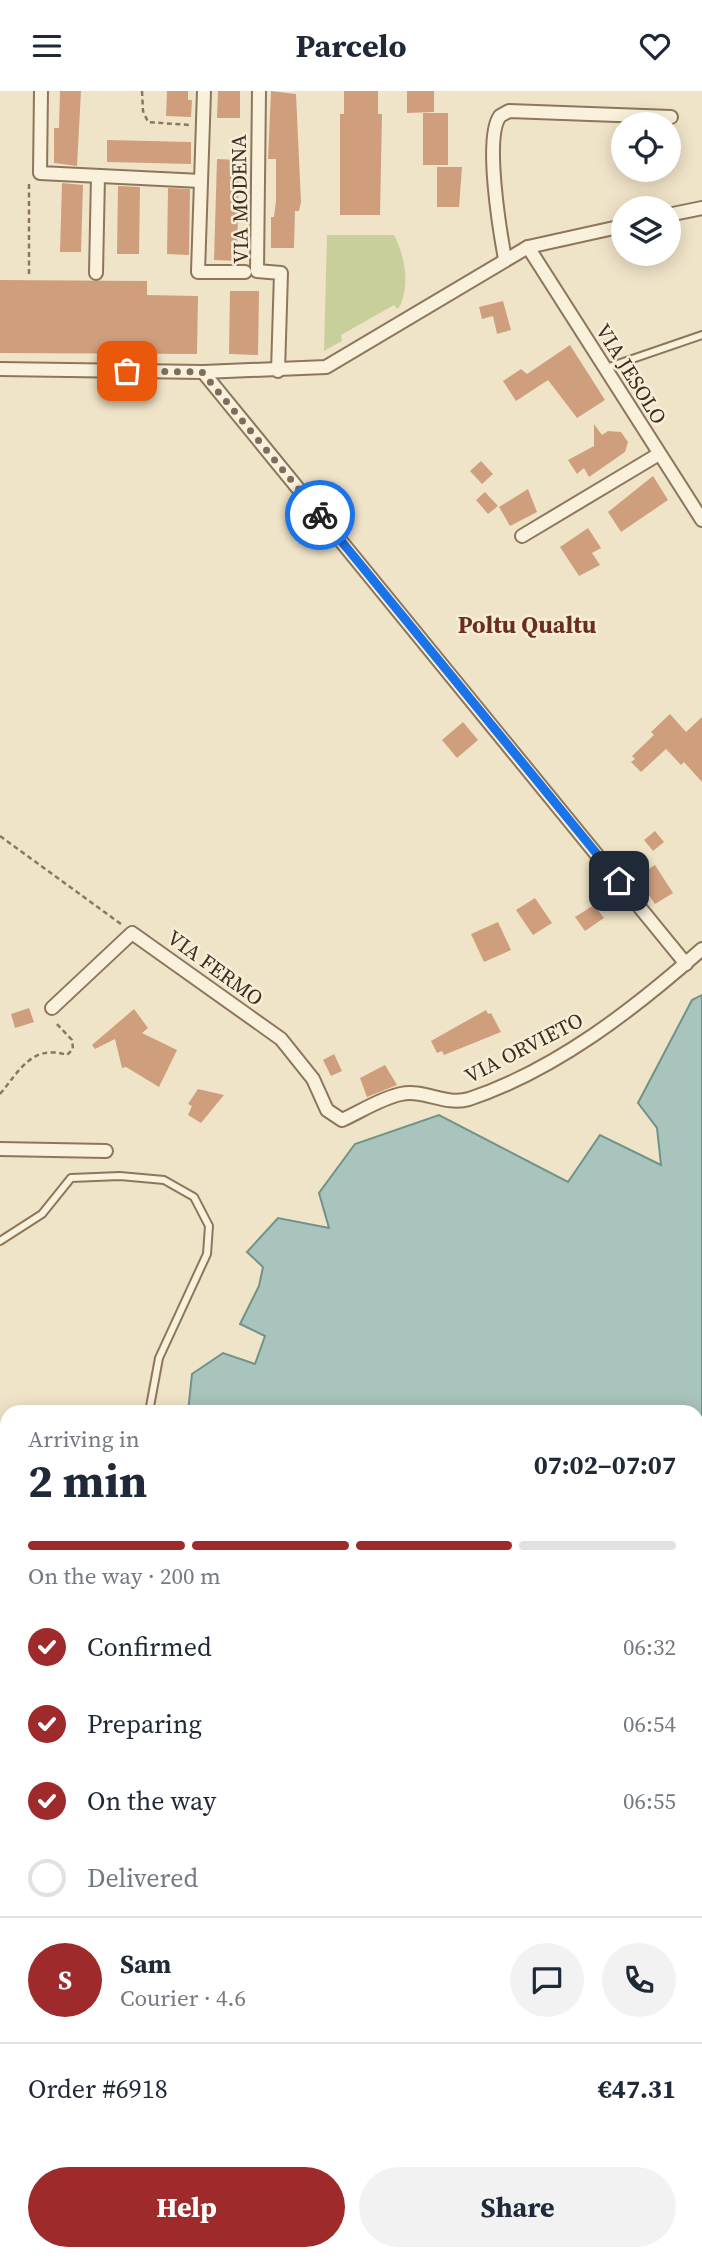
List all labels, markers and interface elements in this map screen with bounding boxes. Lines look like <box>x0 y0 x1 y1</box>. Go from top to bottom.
text: Parcelo <box>295 24 407 68</box>
icon: menu <box>28 27 66 65</box>
icon: heart <box>636 27 674 65</box>
map controls <box>611 112 681 266</box>
button: locate <box>611 112 681 182</box>
street label: VIA MODENA <box>224 134 255 264</box>
button: layers <box>611 196 681 266</box>
street label: VIA JESOLO <box>589 318 674 429</box>
pin <box>97 341 157 401</box>
icon: bag <box>108 352 146 390</box>
courier <box>285 480 355 550</box>
icon: bike <box>301 496 339 534</box>
district label: Poltu Qualtu <box>458 608 597 641</box>
pin <box>589 851 649 911</box>
icon: home <box>600 862 638 900</box>
street label: VIA FERMO <box>161 923 269 1012</box>
street label: VIA ORVIETO <box>460 1005 588 1090</box>
text: Arriving in <box>28 1423 140 1455</box>
text: 07:02–07:07 <box>534 1447 676 1483</box>
text: 2 min <box>28 1449 147 1512</box>
text: On the way · 200 m <box>28 1560 221 1592</box>
icon: check <box>28 1628 66 1666</box>
text: Confirmed <box>87 1629 212 1665</box>
text: 06:32 <box>623 1631 676 1663</box>
icon: check <box>28 1705 66 1743</box>
text: Preparing <box>87 1706 202 1742</box>
text: 06:54 <box>623 1708 676 1740</box>
icon: check <box>28 1782 66 1820</box>
text: On the way <box>87 1783 216 1819</box>
text: 06:55 <box>623 1785 676 1817</box>
text: Delivered <box>87 1860 198 1896</box>
button: chat <box>510 1943 584 2017</box>
button: phone <box>602 1943 676 2017</box>
text: Sam <box>120 1946 171 1982</box>
text: S <box>58 1962 72 1998</box>
text: Courier · 4.6 <box>120 1982 246 2014</box>
text: Order #6918 <box>28 2071 168 2107</box>
text: €47.31 <box>598 2071 676 2107</box>
button: Help <box>28 2167 345 2247</box>
button: Share <box>359 2167 676 2247</box>

